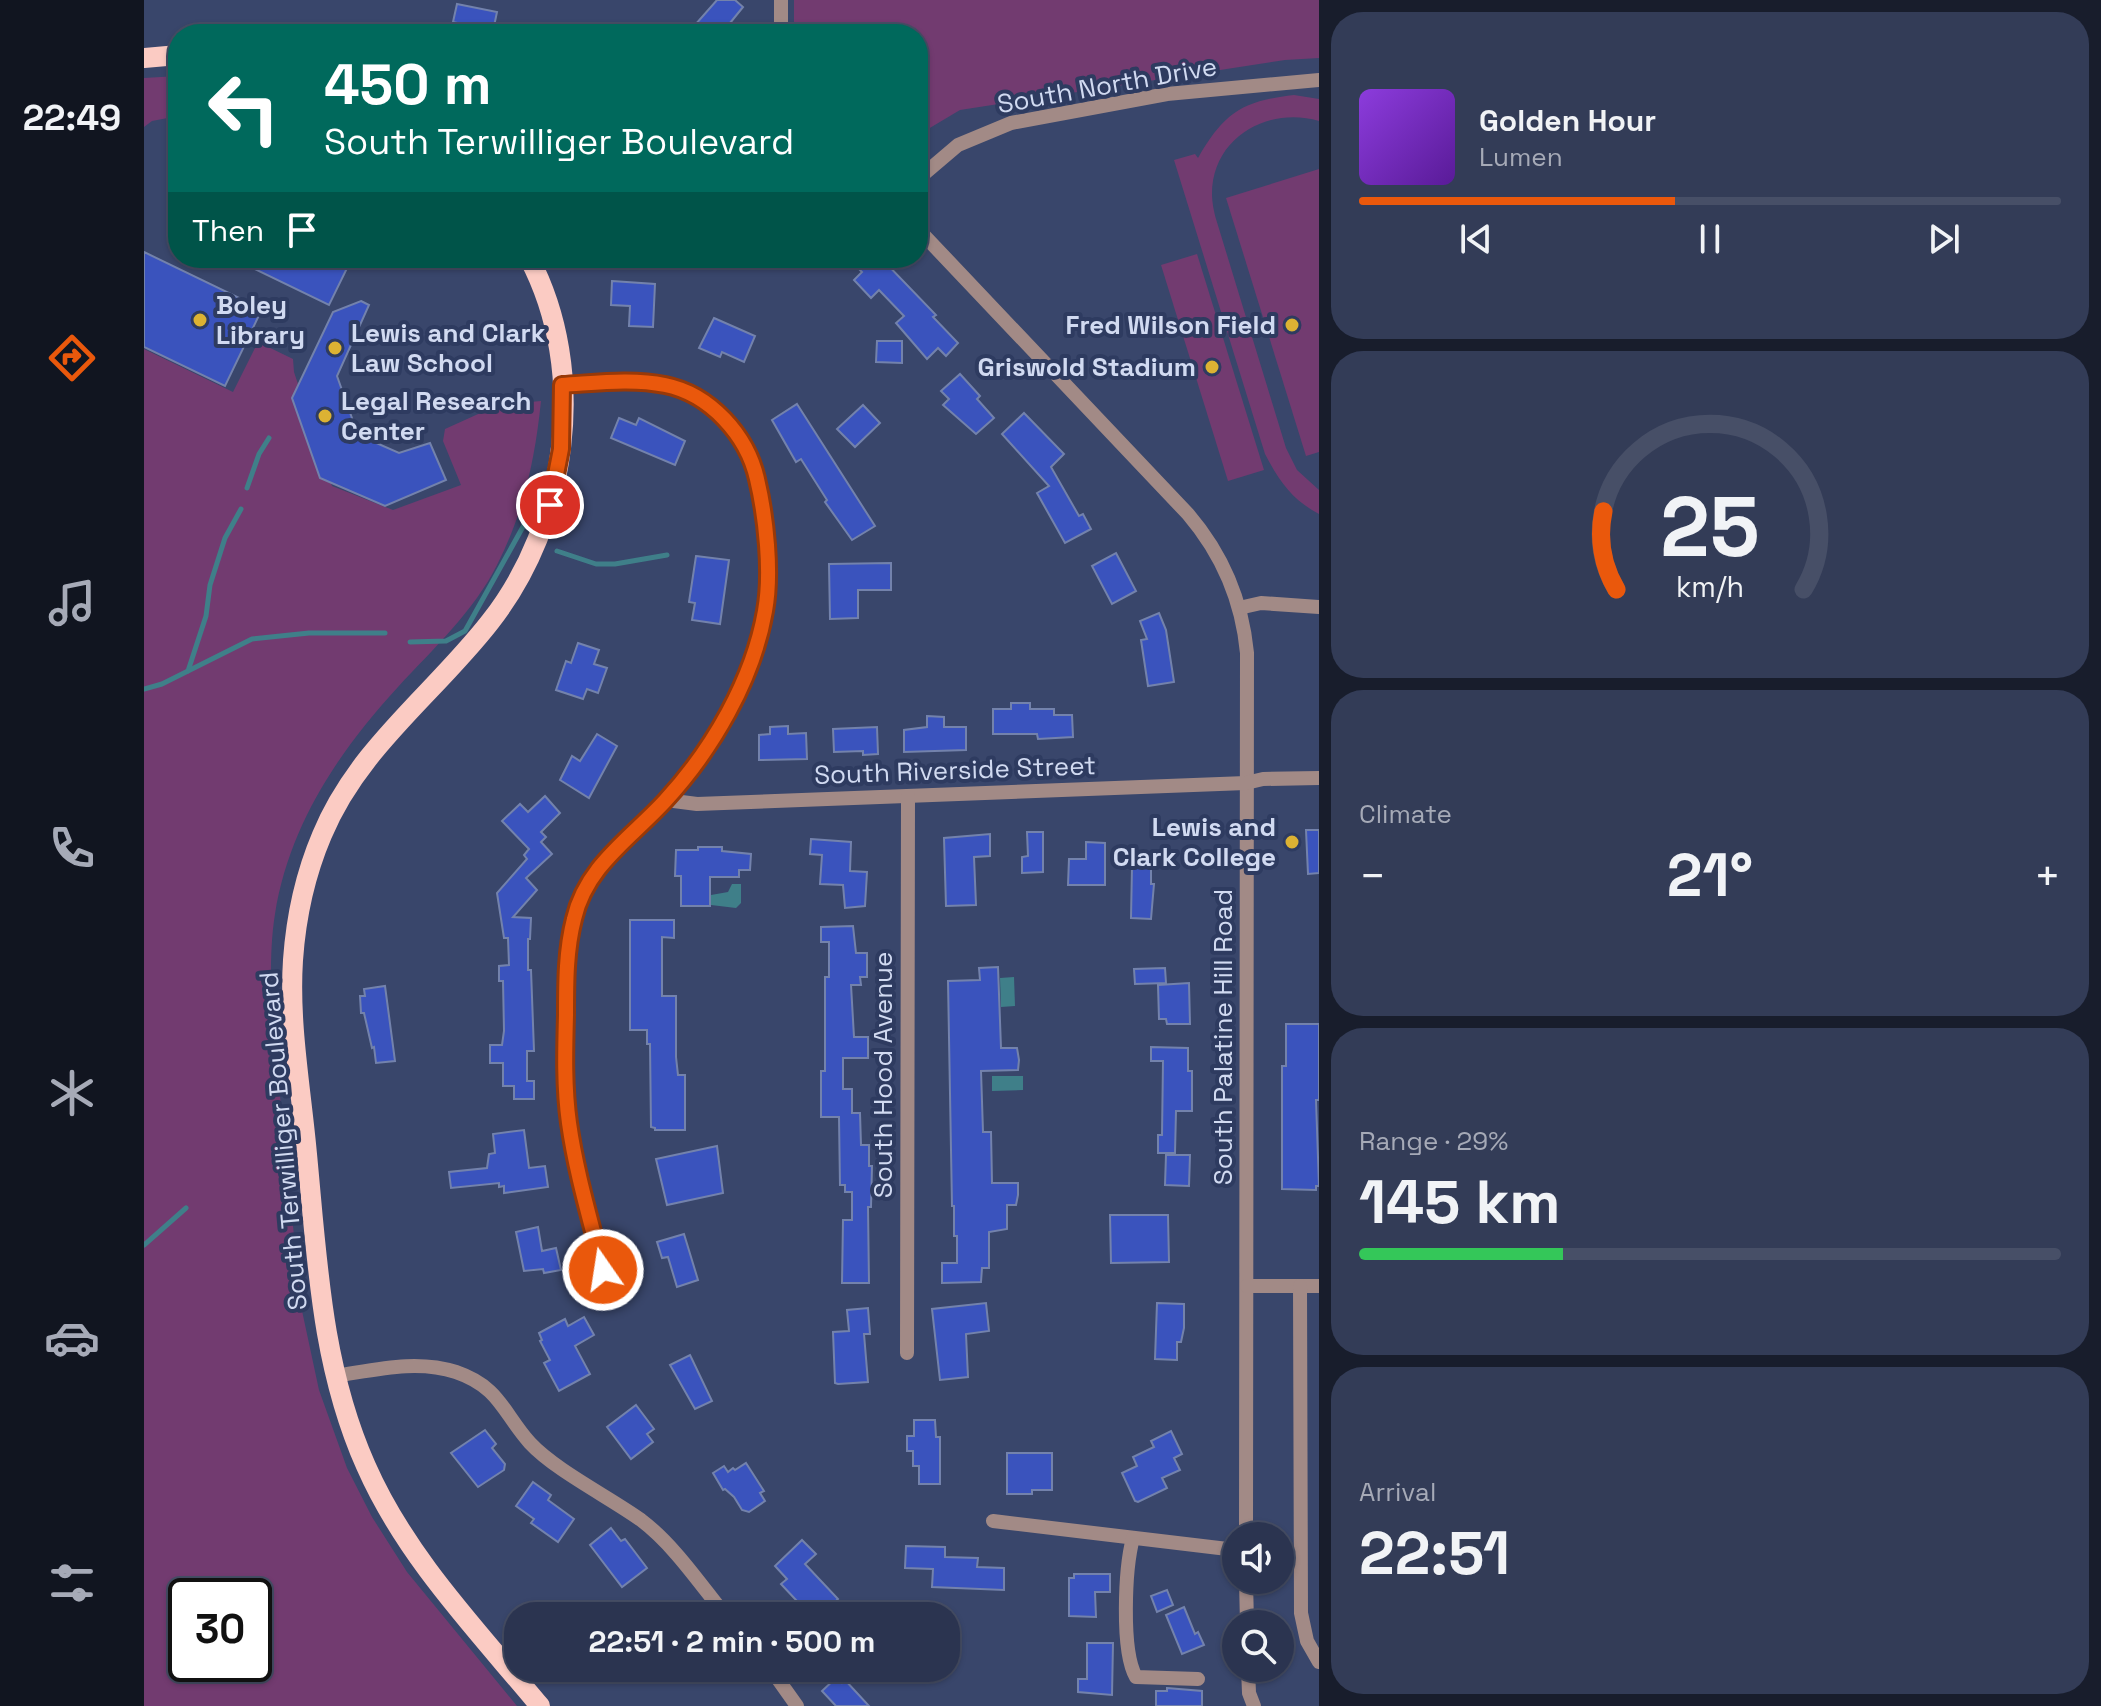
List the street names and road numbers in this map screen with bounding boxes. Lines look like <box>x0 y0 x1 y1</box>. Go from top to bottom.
street label: South North Drive <box>994 49 1220 121</box>
street label: South Riverside Street <box>813 748 1097 792</box>
street label: South Palatine Hill Road <box>1206 889 1240 1185</box>
street label: South Hood Avenue <box>866 952 900 1198</box>
street label: South Terwilliger Boulevard <box>251 970 315 1312</box>

